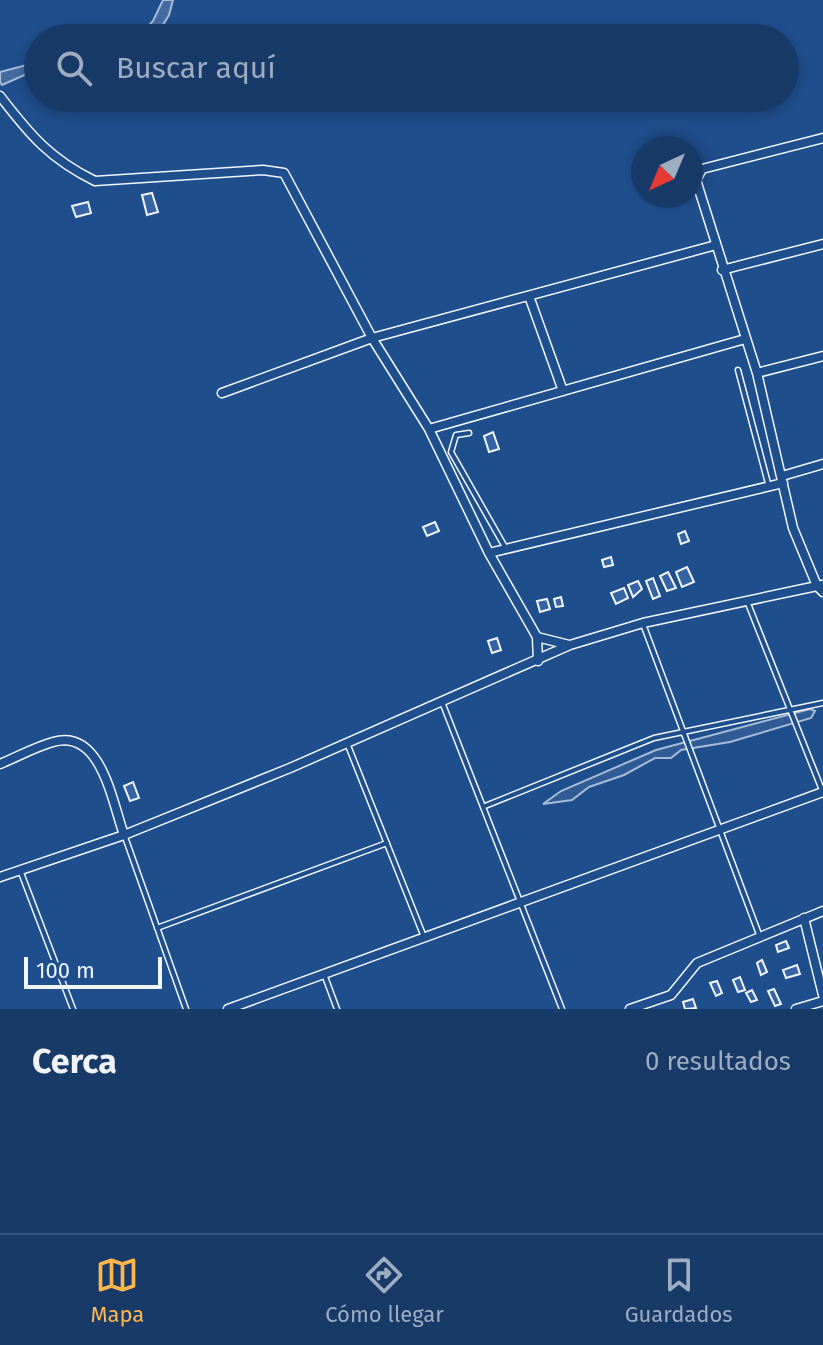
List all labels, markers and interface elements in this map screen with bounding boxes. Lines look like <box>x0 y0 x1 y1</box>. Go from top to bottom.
search box <box>24 24 799 112</box>
icon: search <box>52 46 96 90</box>
text: Buscar aquí <box>116 50 276 86</box>
north arrow <box>631 136 703 208</box>
scale bar <box>24 953 162 989</box>
text: 100 m <box>36 957 95 984</box>
text: Cerca <box>32 1041 117 1082</box>
text: 0 resultados <box>645 1046 791 1077</box>
tab: Mapa <box>90 1253 144 1328</box>
tab: Cómo llegar <box>325 1253 444 1328</box>
tab: Guardados <box>625 1253 733 1328</box>

